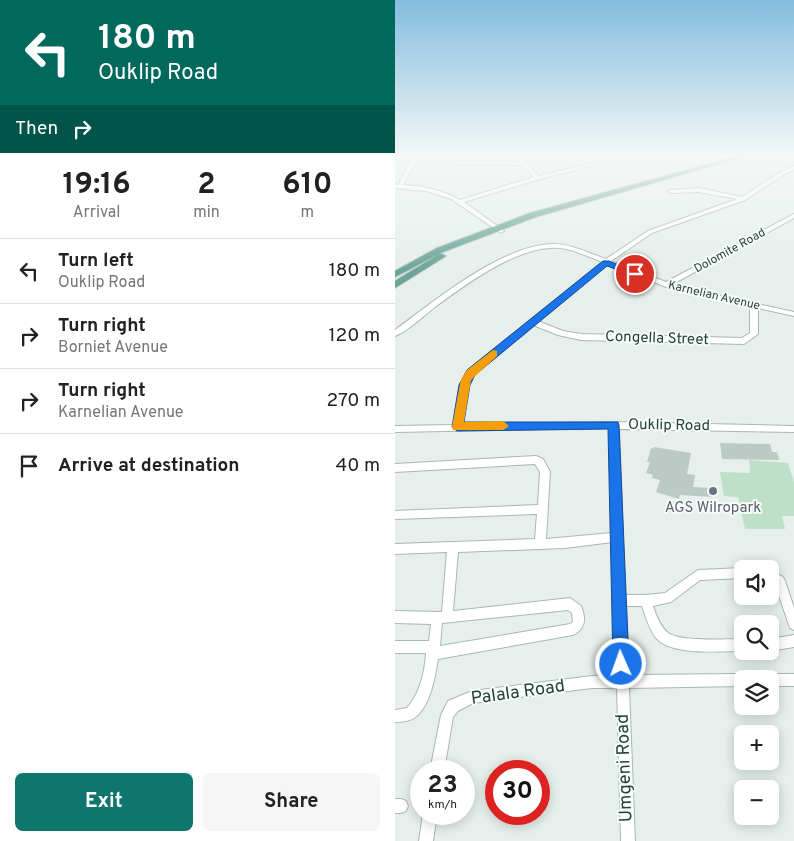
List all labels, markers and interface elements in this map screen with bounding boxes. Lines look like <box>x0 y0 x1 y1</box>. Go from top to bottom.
text: 180 m <box>98 17 196 61</box>
icon: left <box>15 20 80 85</box>
text: Ouklip Road <box>98 60 218 87</box>
icon: right <box>68 115 96 143</box>
text: Then <box>15 117 58 141</box>
text: 19:16 <box>63 167 131 204</box>
text: 2 <box>197 167 216 204</box>
text: 610 <box>282 167 332 204</box>
text: Arrival <box>73 203 120 223</box>
text: min <box>193 203 220 223</box>
text: m <box>301 203 314 223</box>
street label: Dolomite Road <box>691 225 769 277</box>
text: Turn left <box>58 249 134 273</box>
pin <box>614 253 656 295</box>
icon: left <box>15 257 43 285</box>
text: 180 m <box>329 259 380 283</box>
icon: arrive <box>621 260 649 288</box>
text: Ouklip Road <box>58 273 145 293</box>
street label: Karnelian Avenue <box>666 278 762 314</box>
text: Turn right <box>58 314 146 338</box>
icon: right <box>15 322 43 350</box>
text: 120 m <box>329 324 380 348</box>
street label: Congella Street <box>605 328 709 350</box>
text: Borniet Avenue <box>58 338 168 358</box>
text: Turn right <box>58 379 146 403</box>
icon: right <box>15 387 43 415</box>
text: 270 m <box>326 389 380 413</box>
text: Karnelian Avenue <box>58 403 183 423</box>
street label: Ouklip Road <box>628 416 710 436</box>
icon: arrive <box>15 452 43 480</box>
text: Arrive at destination <box>58 454 239 478</box>
text: 40 m <box>335 454 380 478</box>
marker: AGS Wilropark <box>707 485 719 497</box>
place label: AGS Wilropark <box>665 499 761 518</box>
map controls <box>734 560 779 825</box>
button: sound <box>734 560 779 605</box>
button: search <box>734 615 779 660</box>
position arrow <box>594 637 646 689</box>
button: layers <box>734 670 779 715</box>
street label: Palala Road <box>470 675 566 711</box>
street label: Umgeni Road <box>612 713 638 823</box>
button: + <box>734 725 779 770</box>
speed limit sign: 30 <box>485 760 550 825</box>
text: 23 <box>427 770 458 802</box>
button: Exit <box>15 773 193 831</box>
button: Share <box>203 773 380 831</box>
button: − <box>734 780 779 825</box>
text: km/h <box>428 797 457 813</box>

